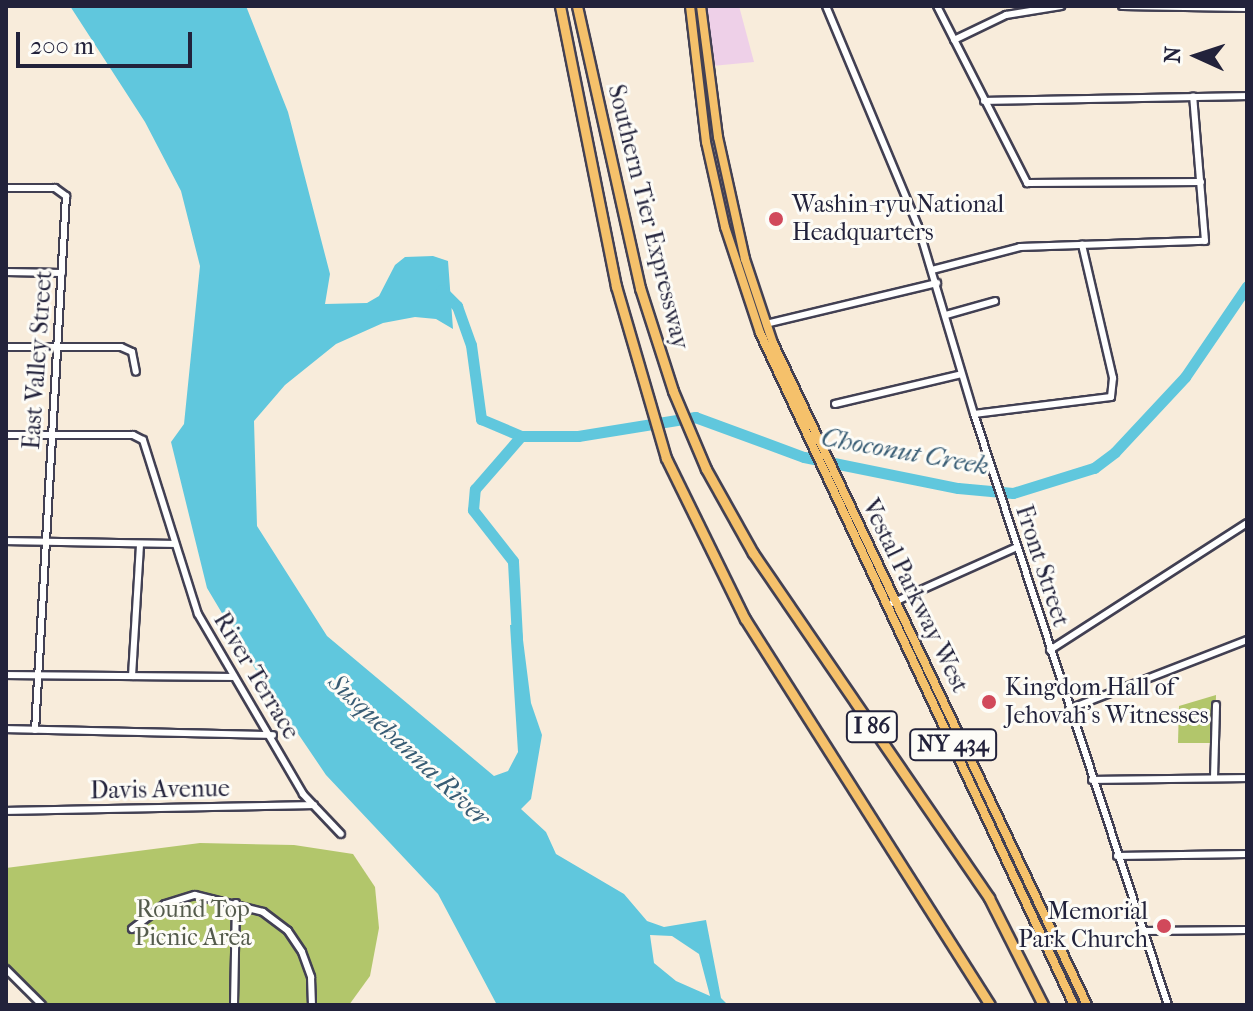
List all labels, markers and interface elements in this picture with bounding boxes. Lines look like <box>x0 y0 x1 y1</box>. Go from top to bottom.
scale bar <box>20 16 196 66</box>
north arrow <box>1157 16 1237 96</box>
text: 200 m <box>30 32 94 60</box>
text: N <box>1160 46 1186 64</box>
street label: Southern Tier Expressway <box>601 82 695 352</box>
place label: Washin-ryu National Headquarters <box>792 191 1004 247</box>
marker: Washin-ryu National Headquarters <box>767 210 785 228</box>
street label: East Valley Street <box>17 270 59 450</box>
water label: Choconut Creek <box>819 422 991 482</box>
street label: Vestal Parkway West <box>856 495 974 697</box>
street label: Front Street <box>1009 502 1075 630</box>
street label: River Terrace <box>207 607 305 745</box>
water label: Susquehanna River <box>322 667 496 833</box>
place label: Kingdom Hall of Jehovah’s Witnesses <box>1005 674 1209 730</box>
marker: Kingdom Hall of Jehovah’s Witnesses <box>980 693 998 711</box>
road number: I 86 <box>844 709 900 745</box>
road number: NY 434 <box>909 727 997 763</box>
street label: Davis Avenue <box>90 774 230 806</box>
park label: Round Top Picnic Area <box>134 896 252 952</box>
place label: Memorial Park Church <box>1018 898 1148 954</box>
marker: Memorial Park Church <box>1155 917 1173 935</box>

